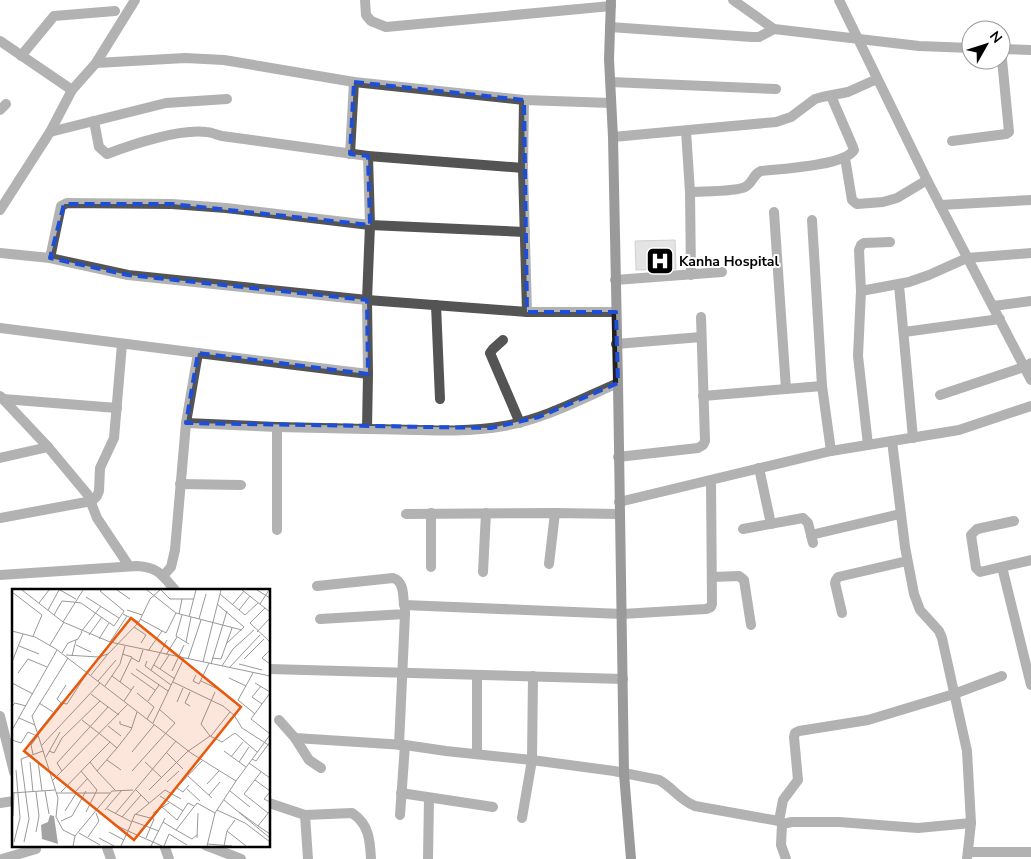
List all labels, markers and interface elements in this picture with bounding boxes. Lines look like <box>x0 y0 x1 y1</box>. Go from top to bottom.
north arrow <box>961 20 1011 70</box>
text: N <box>985 27 1006 47</box>
hospital icon: Kanha Hospital <box>645 246 675 276</box>
place label: Kanha Hospital <box>679 252 779 271</box>
inset map <box>12 589 270 846</box>

